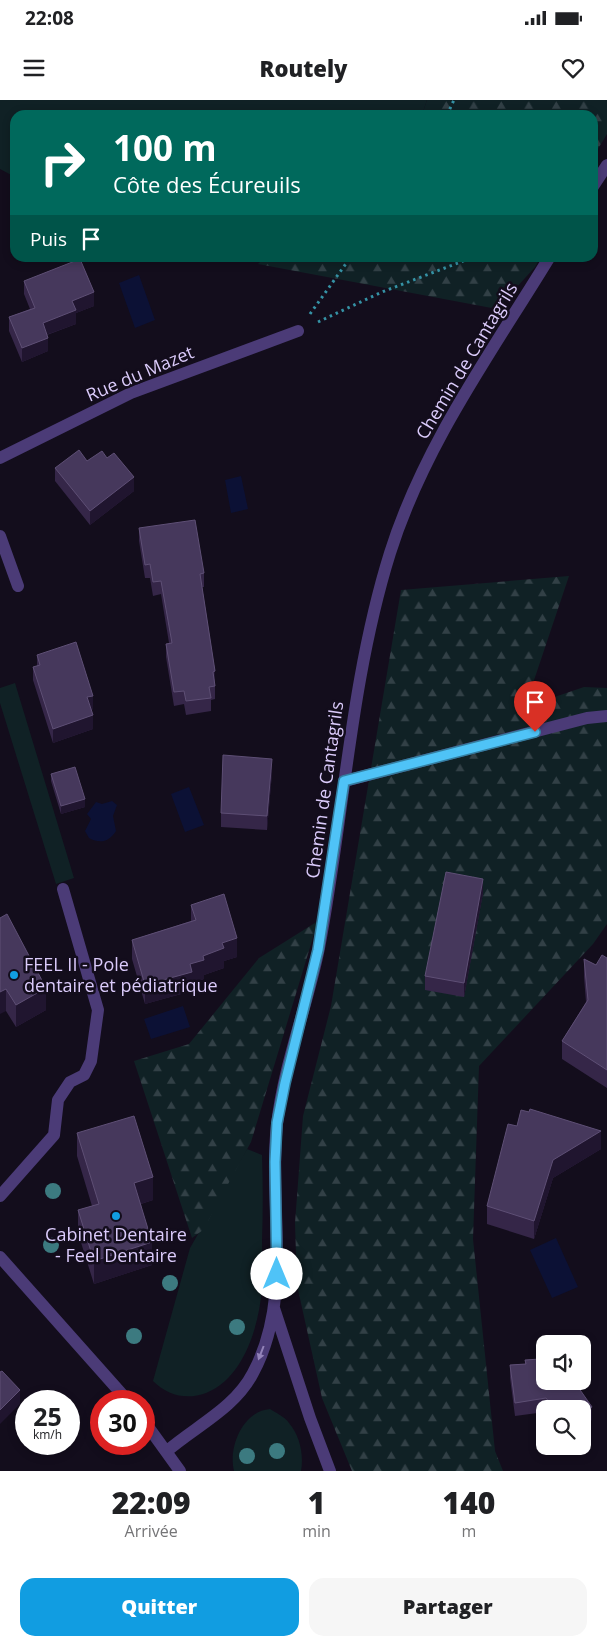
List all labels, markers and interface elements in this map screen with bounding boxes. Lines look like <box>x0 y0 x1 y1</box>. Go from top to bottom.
text: 22:08 <box>25 5 74 31</box>
text: Routely <box>260 53 347 83</box>
icon: menu <box>20 54 48 82</box>
icon: heart <box>559 54 587 82</box>
text: 100 m <box>113 124 217 171</box>
icon: right <box>30 130 95 195</box>
text: Côte des Écureuils <box>113 169 301 199</box>
icon: arrive <box>77 225 105 253</box>
text: Puis <box>30 226 67 252</box>
street label: Chemin de Cantagrils <box>410 278 522 443</box>
street label: Rue du Mazet <box>82 340 197 407</box>
pin <box>514 681 556 732</box>
icon: arrive <box>521 688 549 716</box>
street label: Chemin de Cantagrils <box>300 700 348 880</box>
place label: FEEL II - Pole dentaire et pédiatrique <box>24 952 218 997</box>
marker: FEEL II - Pole dentaire et pédiatrique <box>8 969 20 981</box>
marker: Cabinet Dentaire - Feel Dentaire <box>110 1210 122 1222</box>
place label: Cabinet Dentaire - Feel Dentaire <box>45 1222 187 1267</box>
position arrow <box>250 1247 302 1299</box>
map controls <box>536 1335 591 1455</box>
button: sound <box>536 1335 591 1390</box>
one-way arrow <box>257 1346 265 1361</box>
speed limit sign: 30 <box>90 1390 155 1455</box>
text: 25 <box>33 1399 62 1433</box>
button: search <box>536 1400 591 1455</box>
text: km/h <box>33 1426 62 1443</box>
text: 22:09 <box>112 1482 191 1523</box>
text: 1 <box>308 1482 325 1523</box>
text: 140 <box>443 1482 495 1523</box>
text: Arrivée <box>125 1520 178 1542</box>
text: min <box>302 1520 331 1542</box>
text: m <box>462 1520 476 1542</box>
button: Quitter <box>20 1578 299 1636</box>
button: Partager <box>309 1578 587 1636</box>

